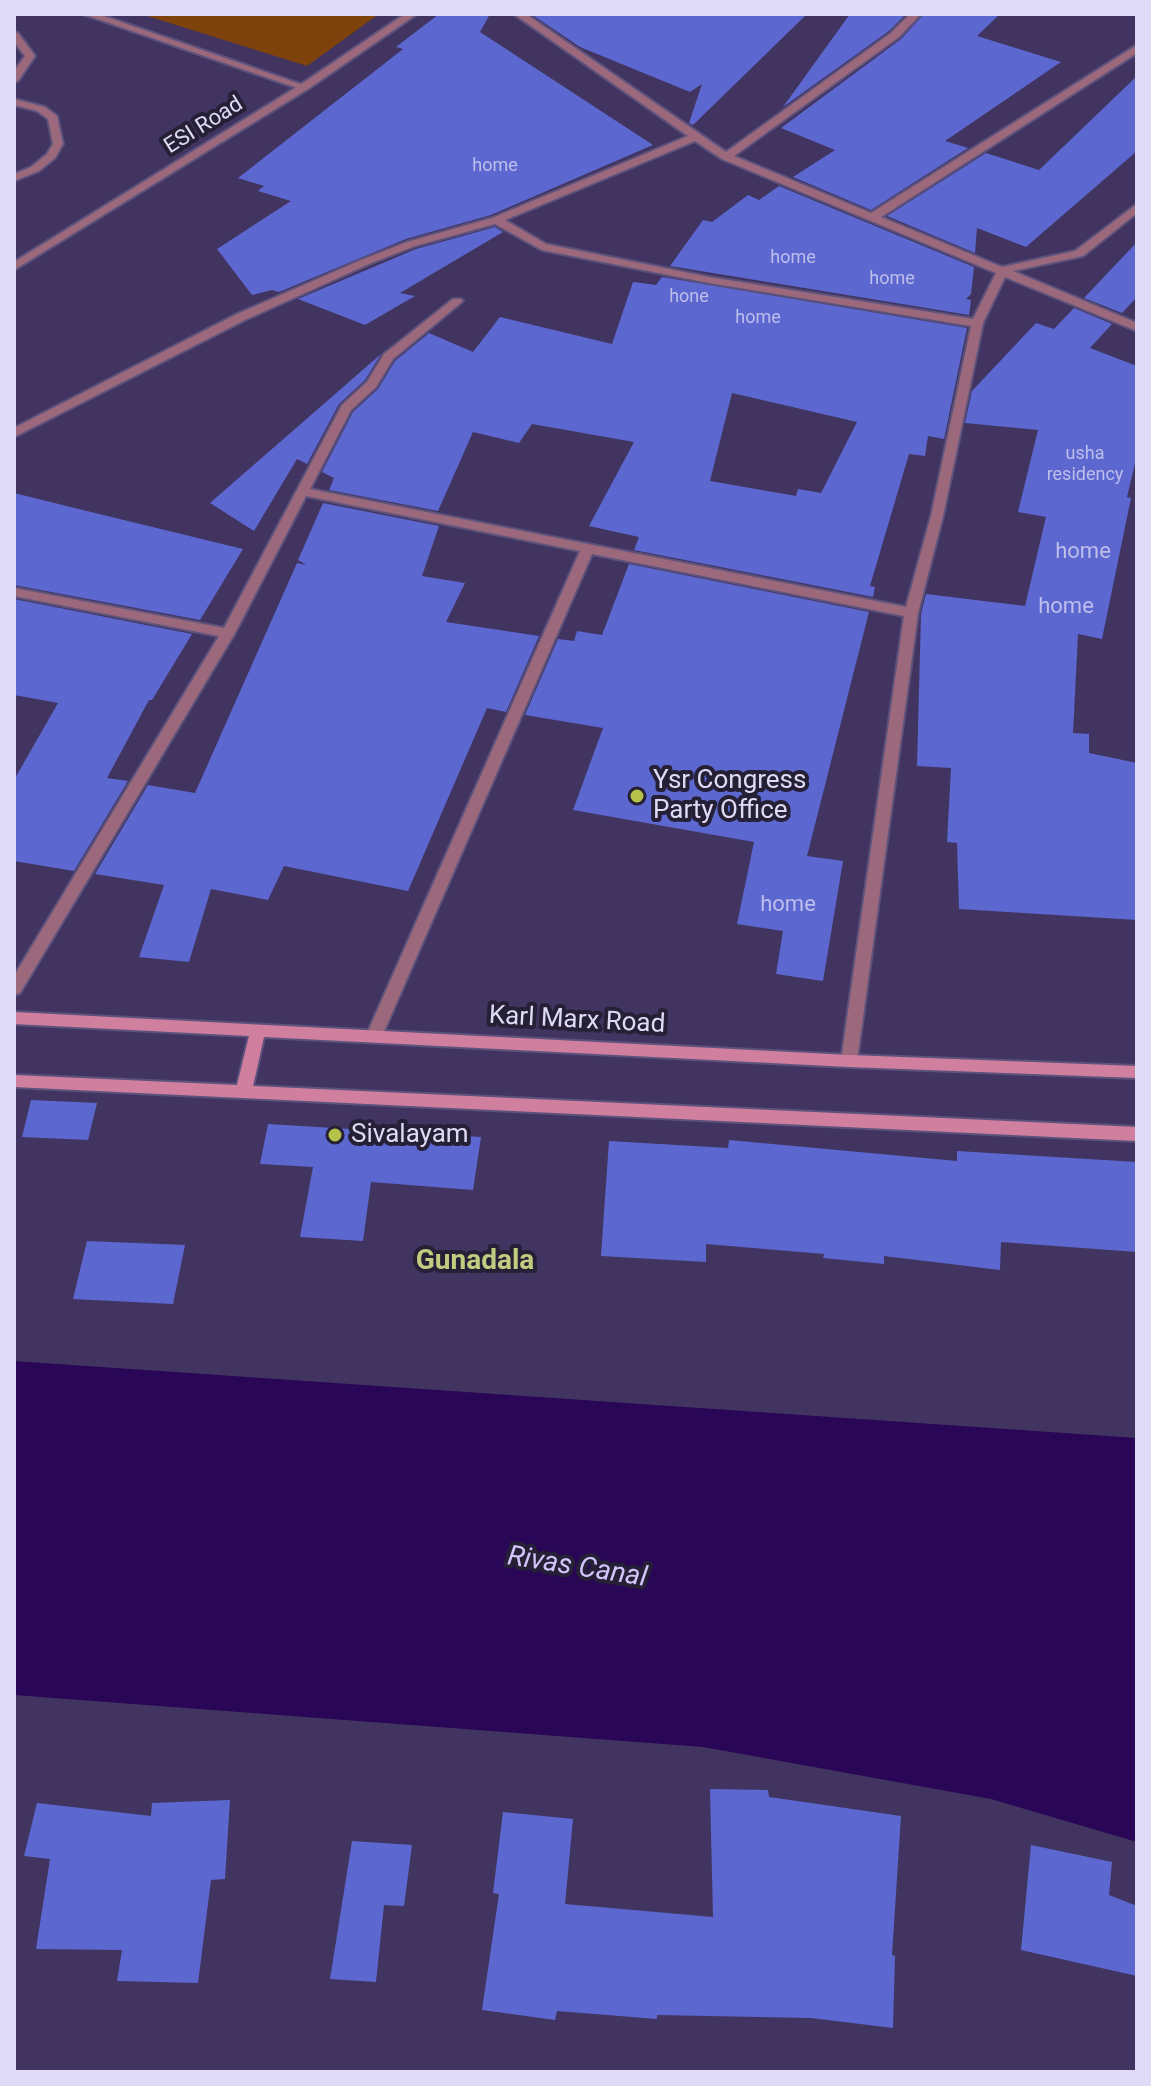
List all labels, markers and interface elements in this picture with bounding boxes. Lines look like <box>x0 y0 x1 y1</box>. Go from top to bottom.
street label: ESI Road <box>160 92 248 160</box>
house number: home <box>472 155 518 177</box>
house number: home <box>770 247 816 269</box>
house number: home <box>869 268 915 290</box>
house number: hone <box>669 286 709 308</box>
house number: home <box>735 307 781 329</box>
house number: usha residency <box>1047 443 1123 486</box>
house number: home <box>1055 539 1111 565</box>
house number: home <box>1038 594 1094 620</box>
place label: Ysr Congress Party Office <box>653 765 806 826</box>
marker: Ysr Congress Party Office <box>628 787 646 805</box>
house number: home <box>760 892 816 918</box>
street label: Karl Marx Road <box>488 1001 666 1041</box>
place label: Sivalayam <box>351 1119 469 1151</box>
marker: Sivalayam <box>326 1126 344 1144</box>
district label: Gunadala <box>416 1245 534 1279</box>
water label: Rivas Canal <box>505 1540 649 1596</box>

